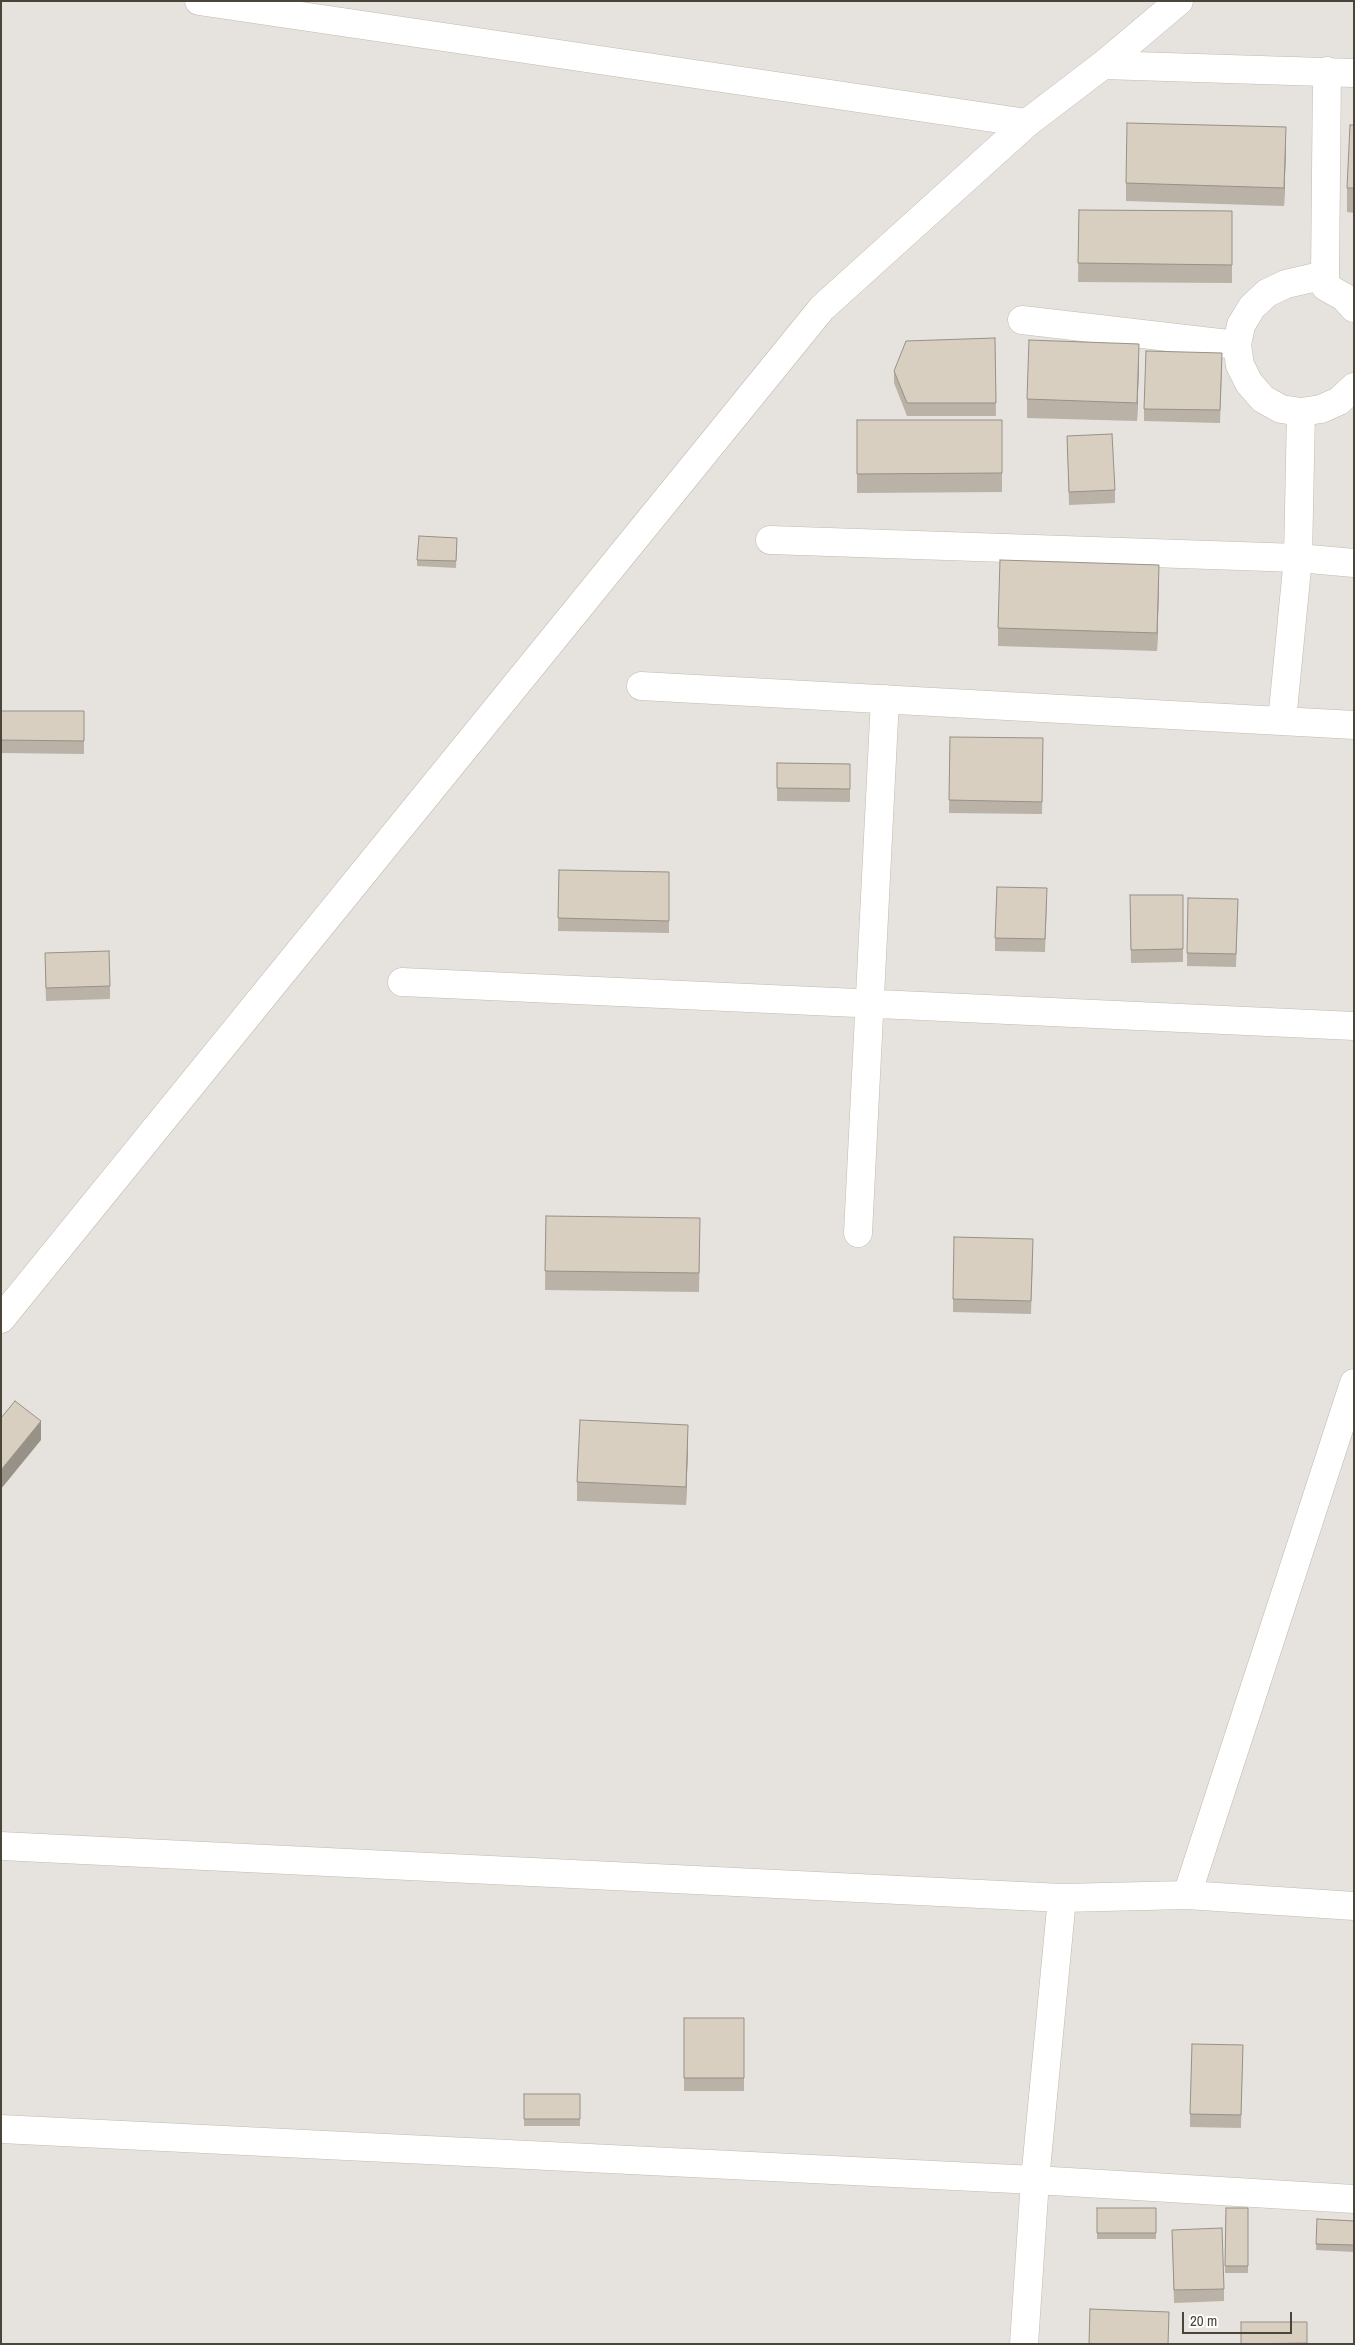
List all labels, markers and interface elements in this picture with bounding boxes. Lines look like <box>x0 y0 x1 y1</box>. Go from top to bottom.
scale bar <box>1185 2302 1295 2334</box>
text: 20 m <box>1190 2310 1217 2331</box>

